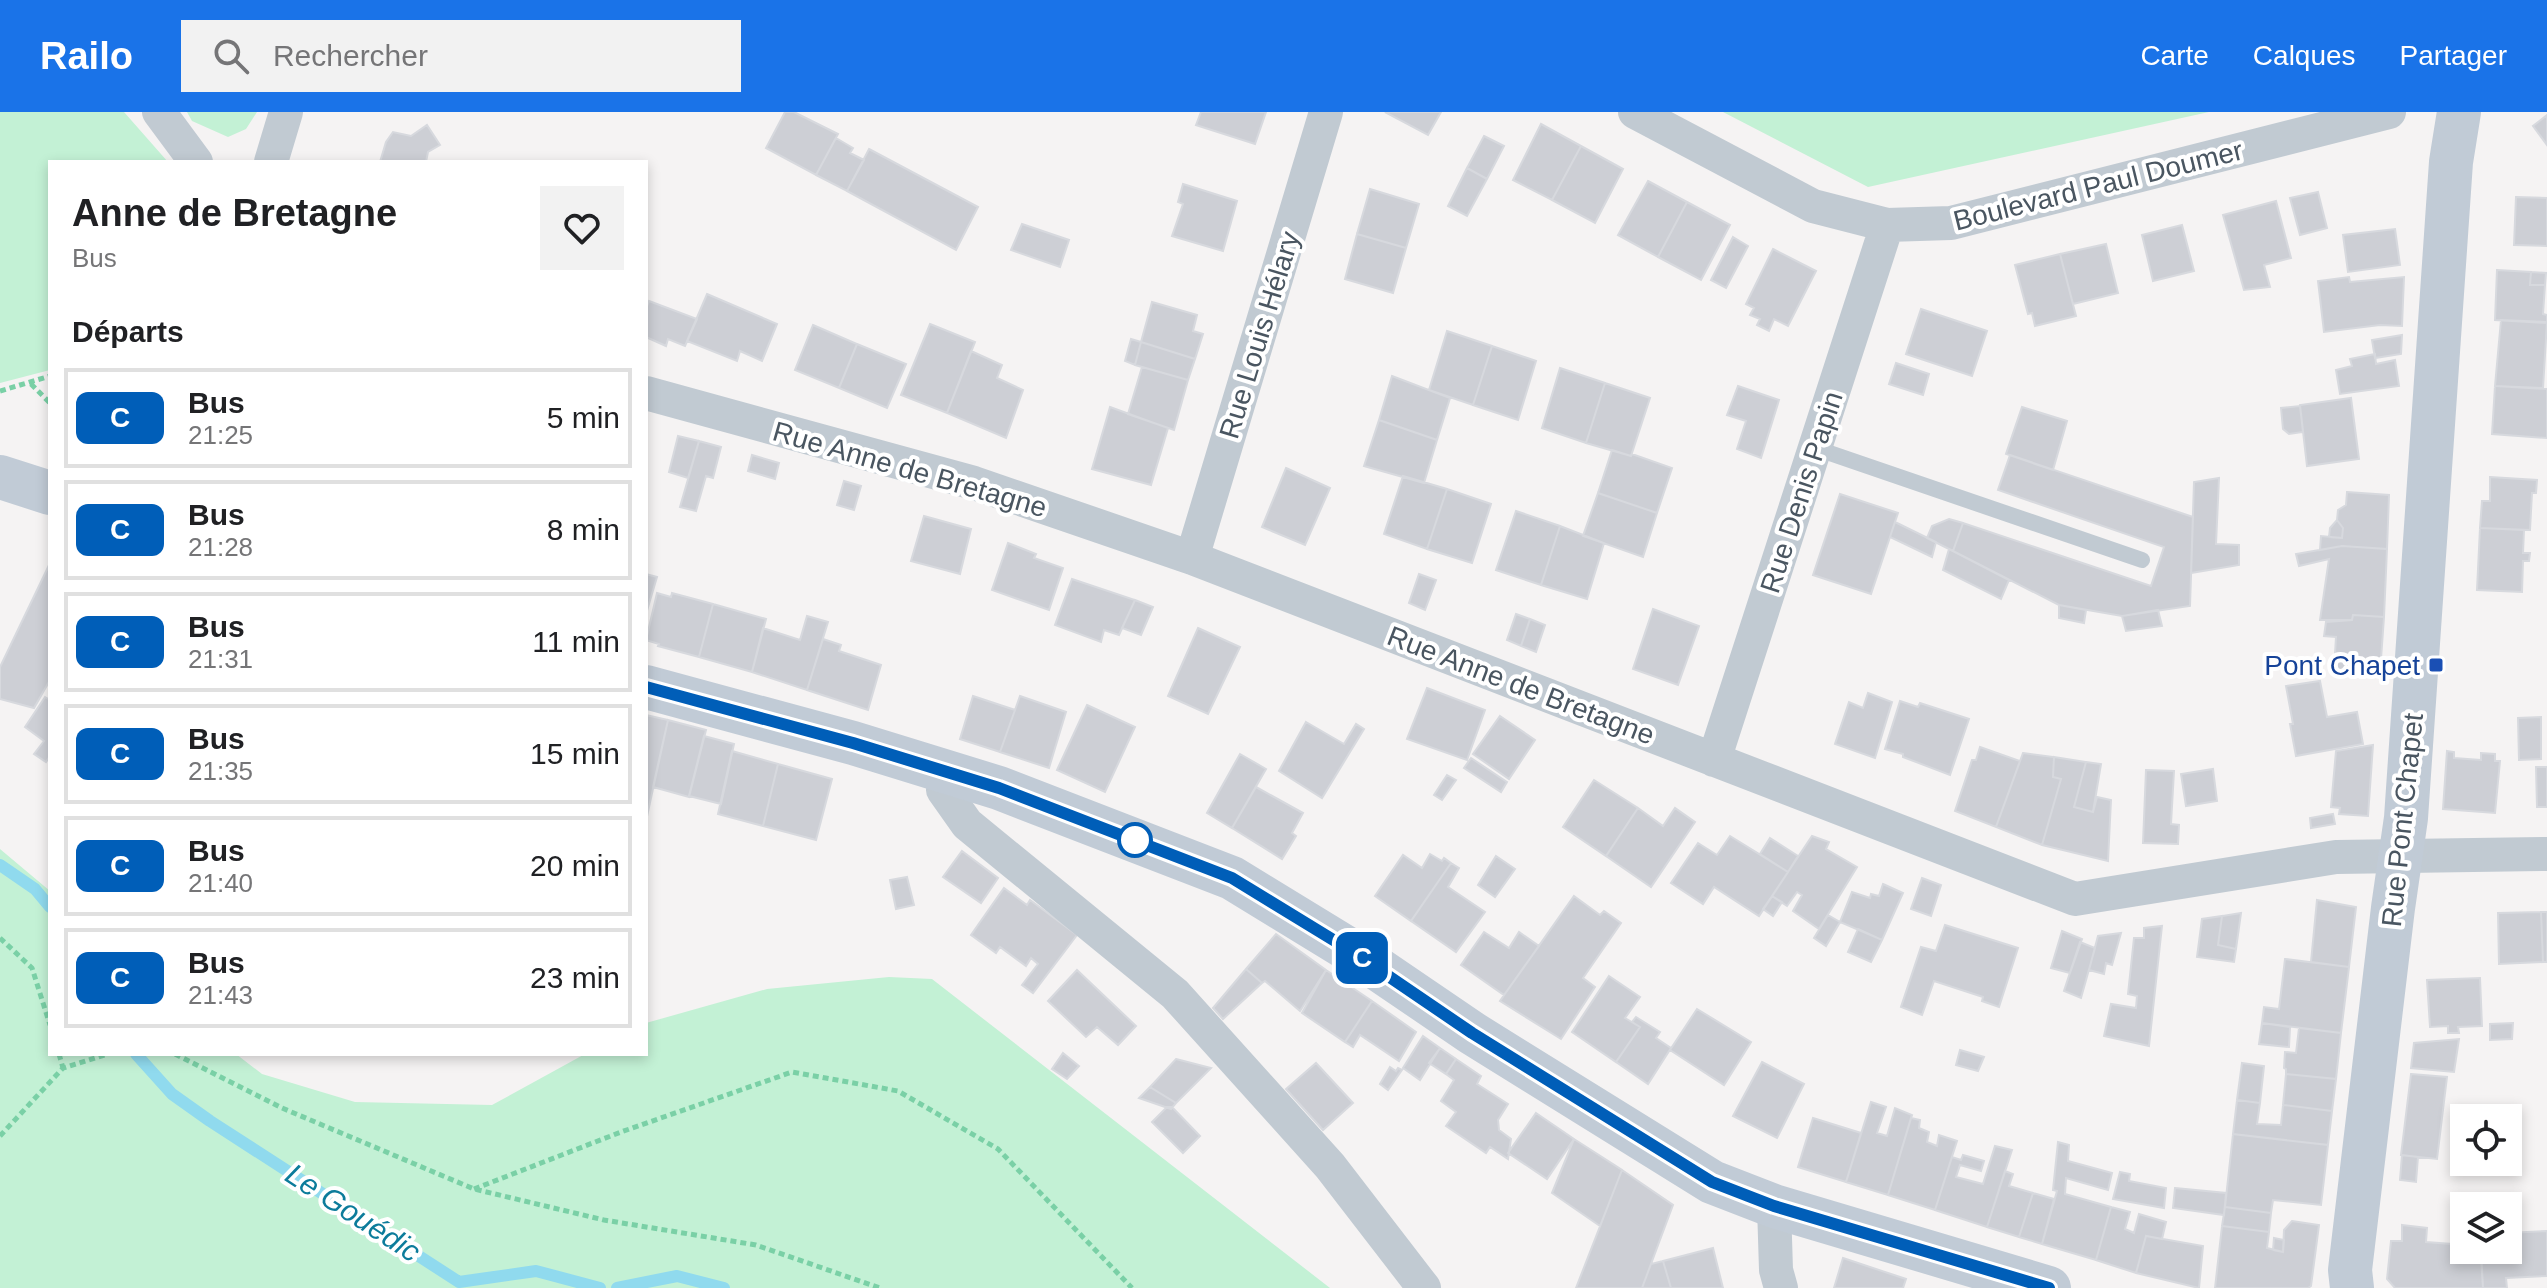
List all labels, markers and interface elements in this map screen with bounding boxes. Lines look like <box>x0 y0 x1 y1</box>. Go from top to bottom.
search box <box>181 20 741 92</box>
icon: search <box>209 34 253 78</box>
text: Railo <box>40 35 133 77</box>
text: Rechercher <box>273 39 428 72</box>
text: Carte <box>2140 40 2209 71</box>
text: Calques <box>2253 40 2356 71</box>
text: Partager <box>2400 40 2507 71</box>
street label: Boulevard Paul Doumer <box>1950 134 2246 236</box>
button: heart <box>540 186 624 270</box>
text: Anne de Bretagne <box>72 192 397 234</box>
street label: Rue Louis Hélary <box>1213 228 1306 442</box>
text: Bus <box>72 243 117 273</box>
text: Départs <box>72 315 184 348</box>
text: Bus <box>188 386 245 419</box>
street label: Rue Denis Papin <box>1754 387 1849 597</box>
text: 5 min <box>547 401 620 434</box>
text: C <box>110 402 130 433</box>
street label: Rue Anne de Bretagne <box>769 416 1050 523</box>
text: 21:25 <box>188 420 253 450</box>
text: Bus <box>188 498 245 531</box>
text: 8 min <box>547 513 620 546</box>
text: C <box>110 514 130 545</box>
text: 21:28 <box>188 532 253 562</box>
text: Bus <box>188 610 245 643</box>
street label: Rue Anne de Bretagne <box>1383 620 1659 751</box>
text: 11 min <box>532 625 620 658</box>
text: C <box>110 626 130 657</box>
text: 21:31 <box>188 644 253 674</box>
place label: Pont Chapet <box>2264 650 2420 681</box>
marker: Pont Chapet <box>2427 656 2445 674</box>
street label: Rue Pont Chapet <box>2376 711 2429 928</box>
text: Bus <box>188 722 245 755</box>
text: 15 min <box>530 737 620 770</box>
text: C <box>110 738 130 769</box>
text: 21:35 <box>188 756 253 786</box>
unlabelled marker <box>1118 823 1152 857</box>
text: Bus <box>188 834 245 867</box>
text: 20 min <box>530 849 620 882</box>
text: C <box>110 850 130 881</box>
text: 21:40 <box>188 868 253 898</box>
line badge: C <box>1336 932 1388 984</box>
text: C <box>1352 942 1372 973</box>
text: Bus <box>188 946 245 979</box>
text: 23 min <box>530 961 620 994</box>
text: C <box>110 962 130 993</box>
text: 21:43 <box>188 980 253 1010</box>
map controls <box>2450 1104 2522 1264</box>
button: locate <box>2450 1104 2522 1176</box>
water label: Le Gouédic <box>280 1157 427 1268</box>
button: layers <box>2450 1192 2522 1264</box>

